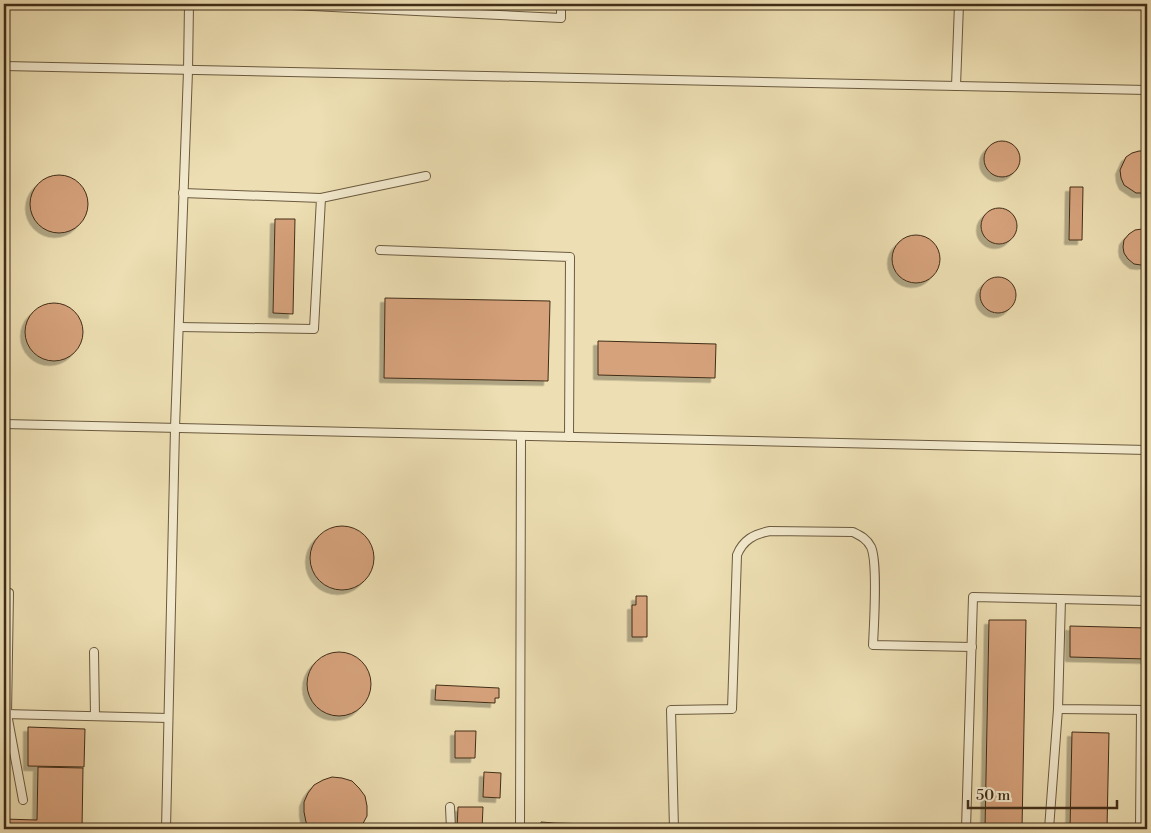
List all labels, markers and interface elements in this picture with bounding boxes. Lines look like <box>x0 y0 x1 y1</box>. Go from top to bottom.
scale bar <box>968 778 1117 810</box>
text: 50 m <box>976 786 1010 805</box>

